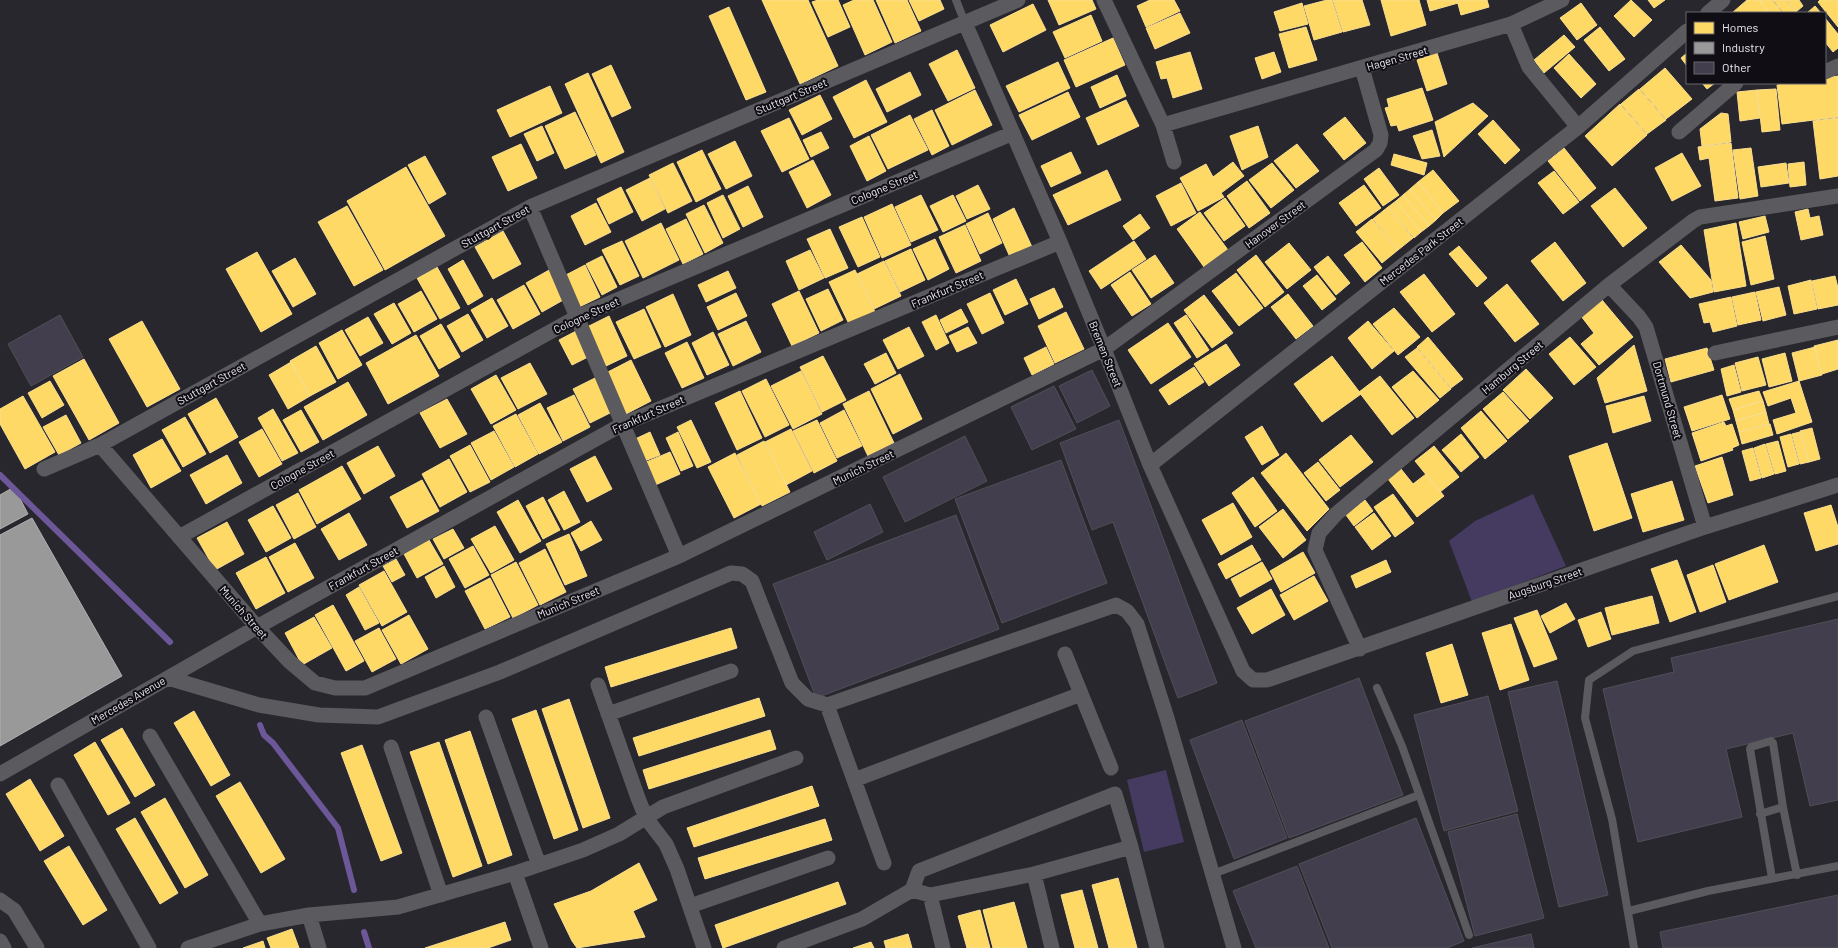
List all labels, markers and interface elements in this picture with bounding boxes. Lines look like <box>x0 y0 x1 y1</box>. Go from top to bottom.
legend <box>1686 12 1826 84</box>
text: Homes <box>1722 20 1759 34</box>
text: Industry <box>1722 40 1765 54</box>
street label: Hagen Street <box>1365 43 1429 73</box>
text: Other <box>1722 60 1752 74</box>
street label: Stuttgart Street <box>753 75 829 117</box>
street label: Cologne Street <box>849 167 919 207</box>
street label: Hanover Street <box>1242 198 1308 250</box>
street label: Stuttgart Street <box>459 202 531 250</box>
street label: Mercedes Park Street <box>1377 214 1465 288</box>
street label: Frankfurt Street <box>909 268 985 310</box>
street label: Cologne Street <box>551 294 621 336</box>
street label: Bremen Street <box>1087 319 1125 389</box>
street label: Hamburg Street <box>1479 338 1545 396</box>
street label: Stuttgart Street <box>175 359 247 407</box>
street label: Dortmund Street <box>1651 360 1685 440</box>
street label: Frankfurt Street <box>610 392 686 436</box>
street label: Cologne Street <box>268 446 336 492</box>
street label: Munich Street <box>830 447 896 487</box>
street label: Frankfurt Street <box>326 544 400 592</box>
street label: Augsburg Street <box>1506 564 1584 602</box>
street label: Munich Street <box>217 583 271 641</box>
street label: Munich Street <box>535 583 601 621</box>
street label: Mercedes Avenue <box>89 673 167 726</box>

